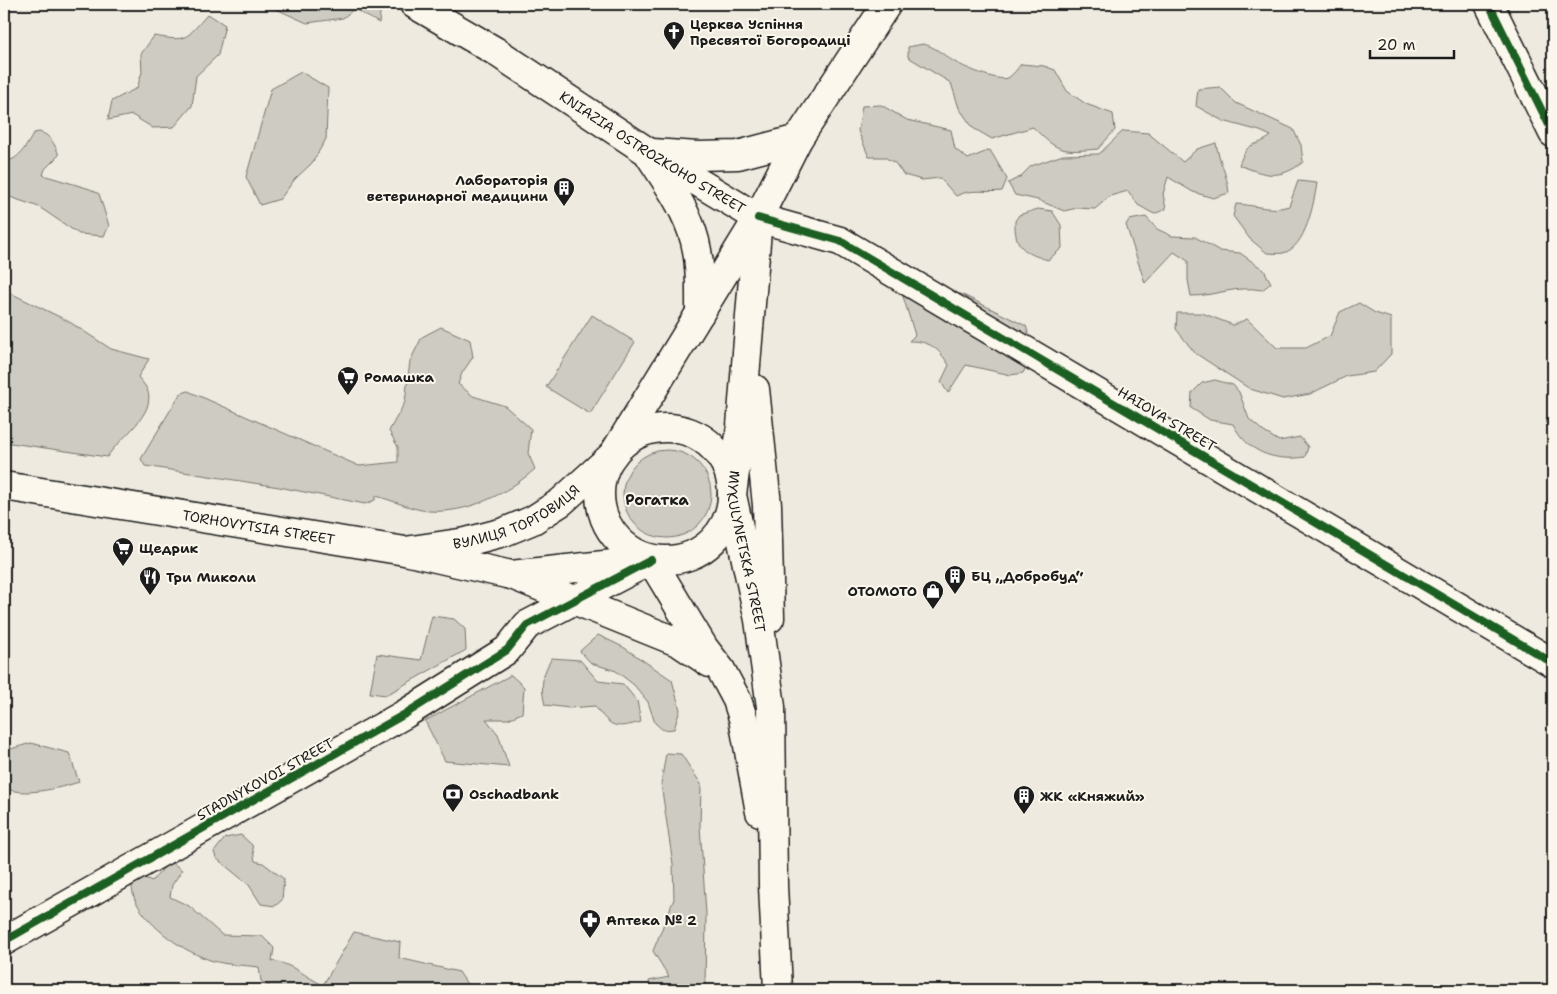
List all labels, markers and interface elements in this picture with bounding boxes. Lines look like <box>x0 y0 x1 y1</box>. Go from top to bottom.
place label: Церква Успіння Пресвятої Богородиці <box>690 15 851 49</box>
church icon: Церква Успіння Пресвятої Богородиці <box>662 20 686 51</box>
scale bar <box>1370 28 1453 60</box>
text: 20 m <box>1377 35 1416 55</box>
street label: KNIAZIA OSTROZKOHO STREET <box>556 87 749 218</box>
place label: Лабораторія ветеринарної медицини <box>367 171 548 205</box>
building icon: Лабораторія ветеринарної медицини <box>552 176 576 207</box>
supermarket icon: Ромашка <box>336 365 360 396</box>
place label: Ромашка <box>364 368 434 386</box>
street label: HAIOVA STREET <box>1114 383 1220 456</box>
street label: MYKULYNETSKA STREET <box>723 469 770 634</box>
street label: ВУЛИЦЯ ТОРГОВИЦЯ <box>452 481 583 553</box>
district label: Рогатка <box>625 490 690 510</box>
street label: TORHOVYTSIA STREET <box>181 506 337 549</box>
supermarket icon: Щедрик <box>111 536 135 567</box>
place label: Щедрик <box>139 539 199 557</box>
building icon: БЦ „Добробуд“ <box>943 564 967 595</box>
restaurant icon: Три Миколи <box>138 565 162 596</box>
place label: БЦ „Добробуд“ <box>971 567 1084 585</box>
place label: Три Миколи <box>166 568 256 586</box>
shop icon: ОТОМОТО <box>921 579 945 610</box>
place label: ОТОМОТО <box>848 582 917 600</box>
street label: STADNYKOVOI STREET <box>193 734 337 824</box>
bank icon: Oschadbank <box>441 782 465 813</box>
building icon: ЖК «Княжий» <box>1012 784 1036 815</box>
place label: Oschadbank <box>469 785 559 803</box>
place label: ЖК «Княжий» <box>1040 787 1145 805</box>
pharmacy icon: Аптека № 2 <box>578 908 602 939</box>
place label: Аптека № 2 <box>606 911 697 929</box>

